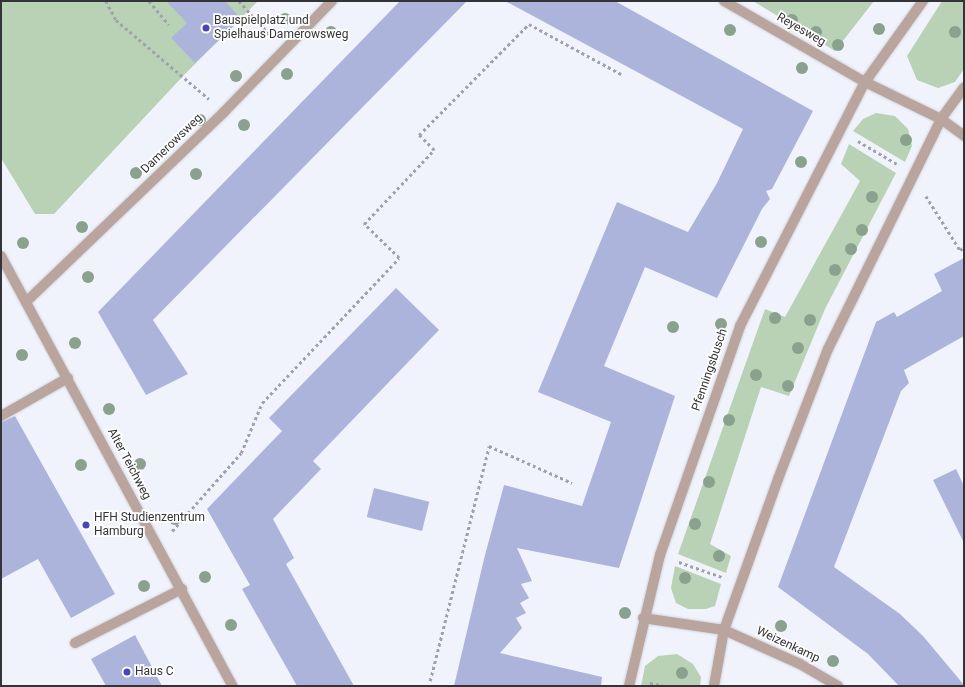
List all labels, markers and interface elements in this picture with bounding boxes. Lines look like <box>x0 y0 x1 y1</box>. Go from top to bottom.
street label: Reyesweg <box>774 10 828 50</box>
place label: Bauspielplatz und Spielhaus Damerowsweg <box>214 14 348 42</box>
marker: Bauspielplatz und Spielhaus Damerowsweg <box>201 23 211 33</box>
street label: Damerowsweg <box>138 111 206 177</box>
street label: Pfenningsbusch <box>689 327 731 413</box>
street label: Alter Teichweg <box>104 426 154 502</box>
place label: HFH Studienzentrum Hamburg <box>94 511 205 539</box>
marker: HFH Studienzentrum Hamburg <box>81 520 91 530</box>
street label: Weizenkamp <box>754 624 822 666</box>
place label: Haus C <box>135 665 174 679</box>
marker: Haus C <box>122 667 132 677</box>

